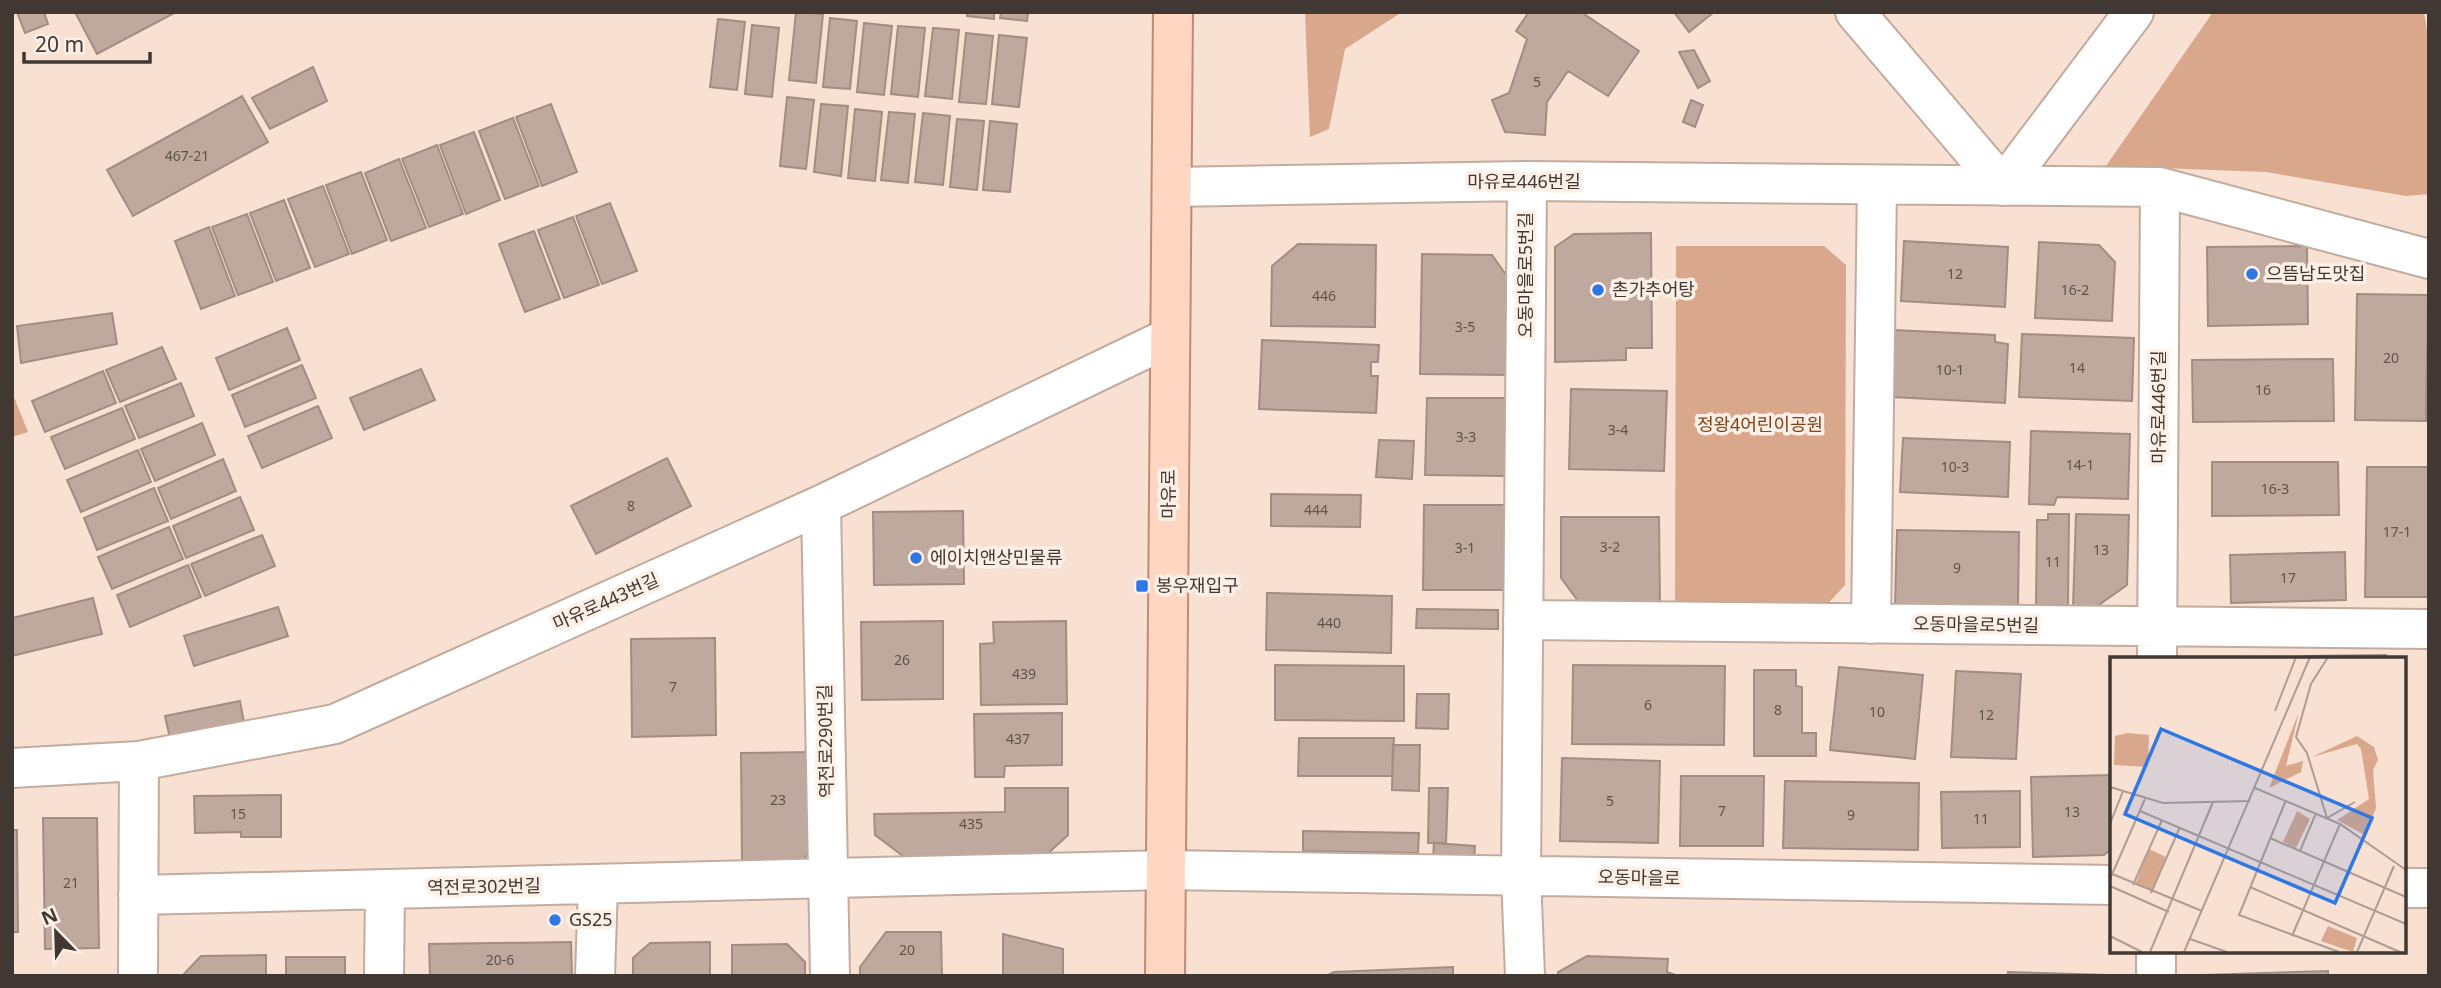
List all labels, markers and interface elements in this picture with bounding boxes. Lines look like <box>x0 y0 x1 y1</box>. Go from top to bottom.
scale bar <box>24 21 150 65</box>
text: 20 m <box>35 30 84 58</box>
house number: 5 <box>1533 72 1541 91</box>
house number: 467-21 <box>165 146 209 165</box>
street label: 마유로446번길 <box>1467 169 1581 193</box>
street label: 오동마을로5번길 <box>1513 212 1537 338</box>
place label: 으뜸남도맛집 <box>2266 261 2365 285</box>
house number: 12 <box>1947 264 1963 283</box>
marker: 으뜸남도맛집 <box>2244 266 2260 282</box>
place label: 촌가추어탕 <box>1612 277 1695 301</box>
house number: 16-2 <box>2061 280 2089 299</box>
marker: 촌가추어탕 <box>1590 282 1606 298</box>
house number: 446 <box>1312 286 1336 305</box>
house number: 3-5 <box>1455 317 1475 336</box>
house number: 20 <box>2383 348 2399 367</box>
street label: 마유로446번길 <box>2146 350 2170 464</box>
house number: 14 <box>2069 358 2085 377</box>
house number: 10-1 <box>1936 360 1964 379</box>
house number: 16 <box>2255 380 2271 399</box>
park label: 정왕4어린이공원 <box>1697 412 1823 436</box>
house number: 3-4 <box>1608 420 1628 439</box>
house number: 3-3 <box>1456 427 1476 446</box>
house number: 14-1 <box>2066 455 2094 474</box>
house number: 10-3 <box>1941 457 1969 476</box>
street label: 마유로 <box>1156 469 1180 519</box>
house number: 16-3 <box>2261 479 2289 498</box>
house number: 8 <box>627 496 635 515</box>
house number: 444 <box>1304 500 1328 519</box>
house number: 17-1 <box>2383 522 2411 541</box>
house number: 3-2 <box>1600 537 1620 556</box>
house number: 3-1 <box>1455 538 1475 557</box>
house number: 13 <box>2093 540 2109 559</box>
place label: 에이치앤상민물류 <box>930 545 1062 569</box>
marker: 에이치앤상민물류 <box>908 550 924 566</box>
house number: 11 <box>2045 552 2061 571</box>
house number: 9 <box>1953 558 1961 577</box>
street label: 마유로443번길 <box>549 567 662 635</box>
house number: 17 <box>2280 568 2296 587</box>
place label: 봉우재입구 <box>1156 573 1239 597</box>
marker: 봉우재입구 <box>1134 578 1150 594</box>
street label: 오동마을로5번길 <box>1913 611 2039 637</box>
house number: 440 <box>1317 613 1341 632</box>
house number: 26 <box>894 650 910 669</box>
inset map <box>2110 657 2406 953</box>
house number: 439 <box>1012 664 1036 683</box>
house number: 7 <box>669 677 677 696</box>
street label: 역전로290번길 <box>812 684 838 798</box>
house number: 6 <box>1644 695 1652 714</box>
house number: 8 <box>1774 700 1782 719</box>
house number: 10 <box>1869 702 1885 721</box>
house number: 12 <box>1978 705 1994 724</box>
house number: 437 <box>1006 729 1030 748</box>
house number: 23 <box>770 790 786 809</box>
house number: 5 <box>1606 791 1614 810</box>
house number: 7 <box>1718 801 1726 820</box>
house number: 13 <box>2064 802 2080 821</box>
house number: 15 <box>230 804 246 823</box>
house number: 9 <box>1847 805 1855 824</box>
house number: 11 <box>1973 809 1989 828</box>
house number: 435 <box>959 814 983 833</box>
street label: 오동마을로 <box>1597 864 1681 890</box>
house number: 21 <box>63 873 79 892</box>
street label: 역전로302번길 <box>427 873 541 899</box>
north arrow <box>21 897 91 967</box>
text: N <box>37 901 62 931</box>
place label: GS25 <box>569 907 613 931</box>
marker: GS25 <box>547 912 563 928</box>
house number: 20 <box>899 940 915 959</box>
house number: 20-6 <box>486 950 514 969</box>

